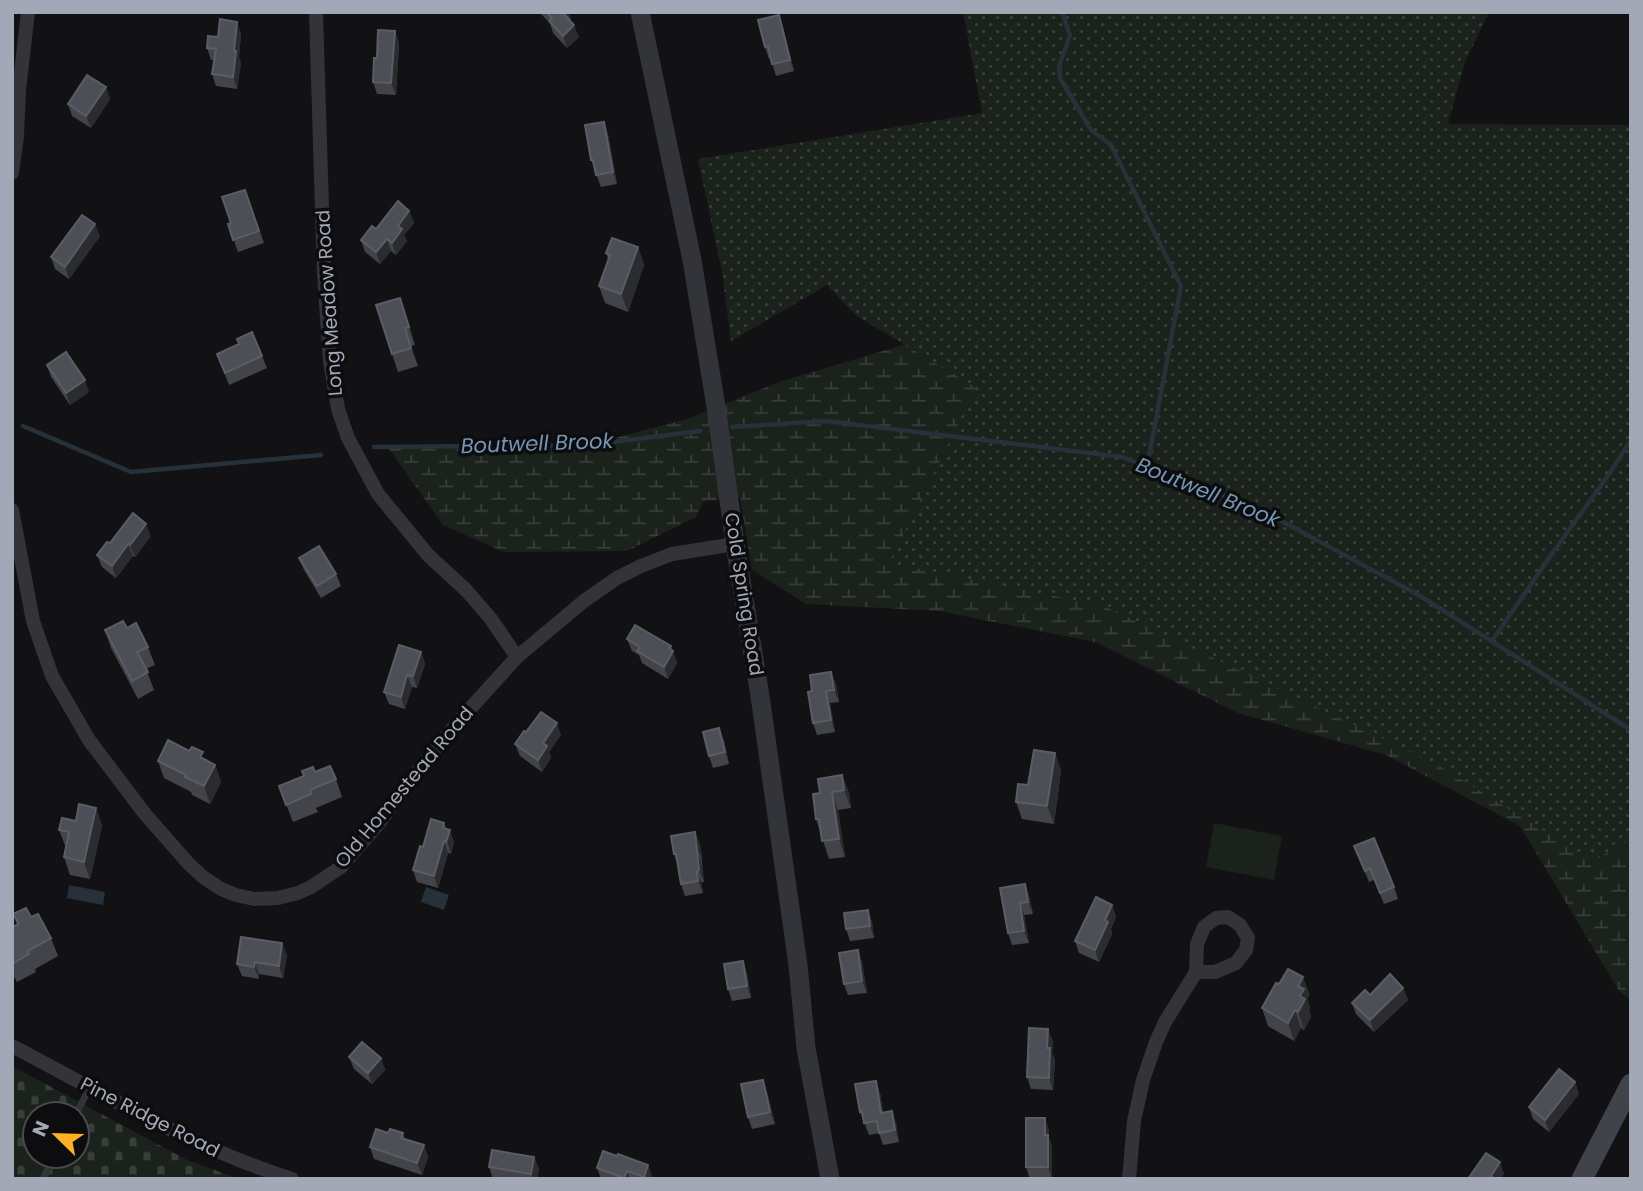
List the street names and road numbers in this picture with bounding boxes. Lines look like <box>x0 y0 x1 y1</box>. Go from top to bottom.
street label: Long Meadow Road <box>309 209 349 397</box>
street label: Cold Spring Road <box>718 511 770 677</box>
street label: Old Homestead Road <box>328 701 480 873</box>
street label: Pine Ridge Road <box>76 1070 224 1164</box>

